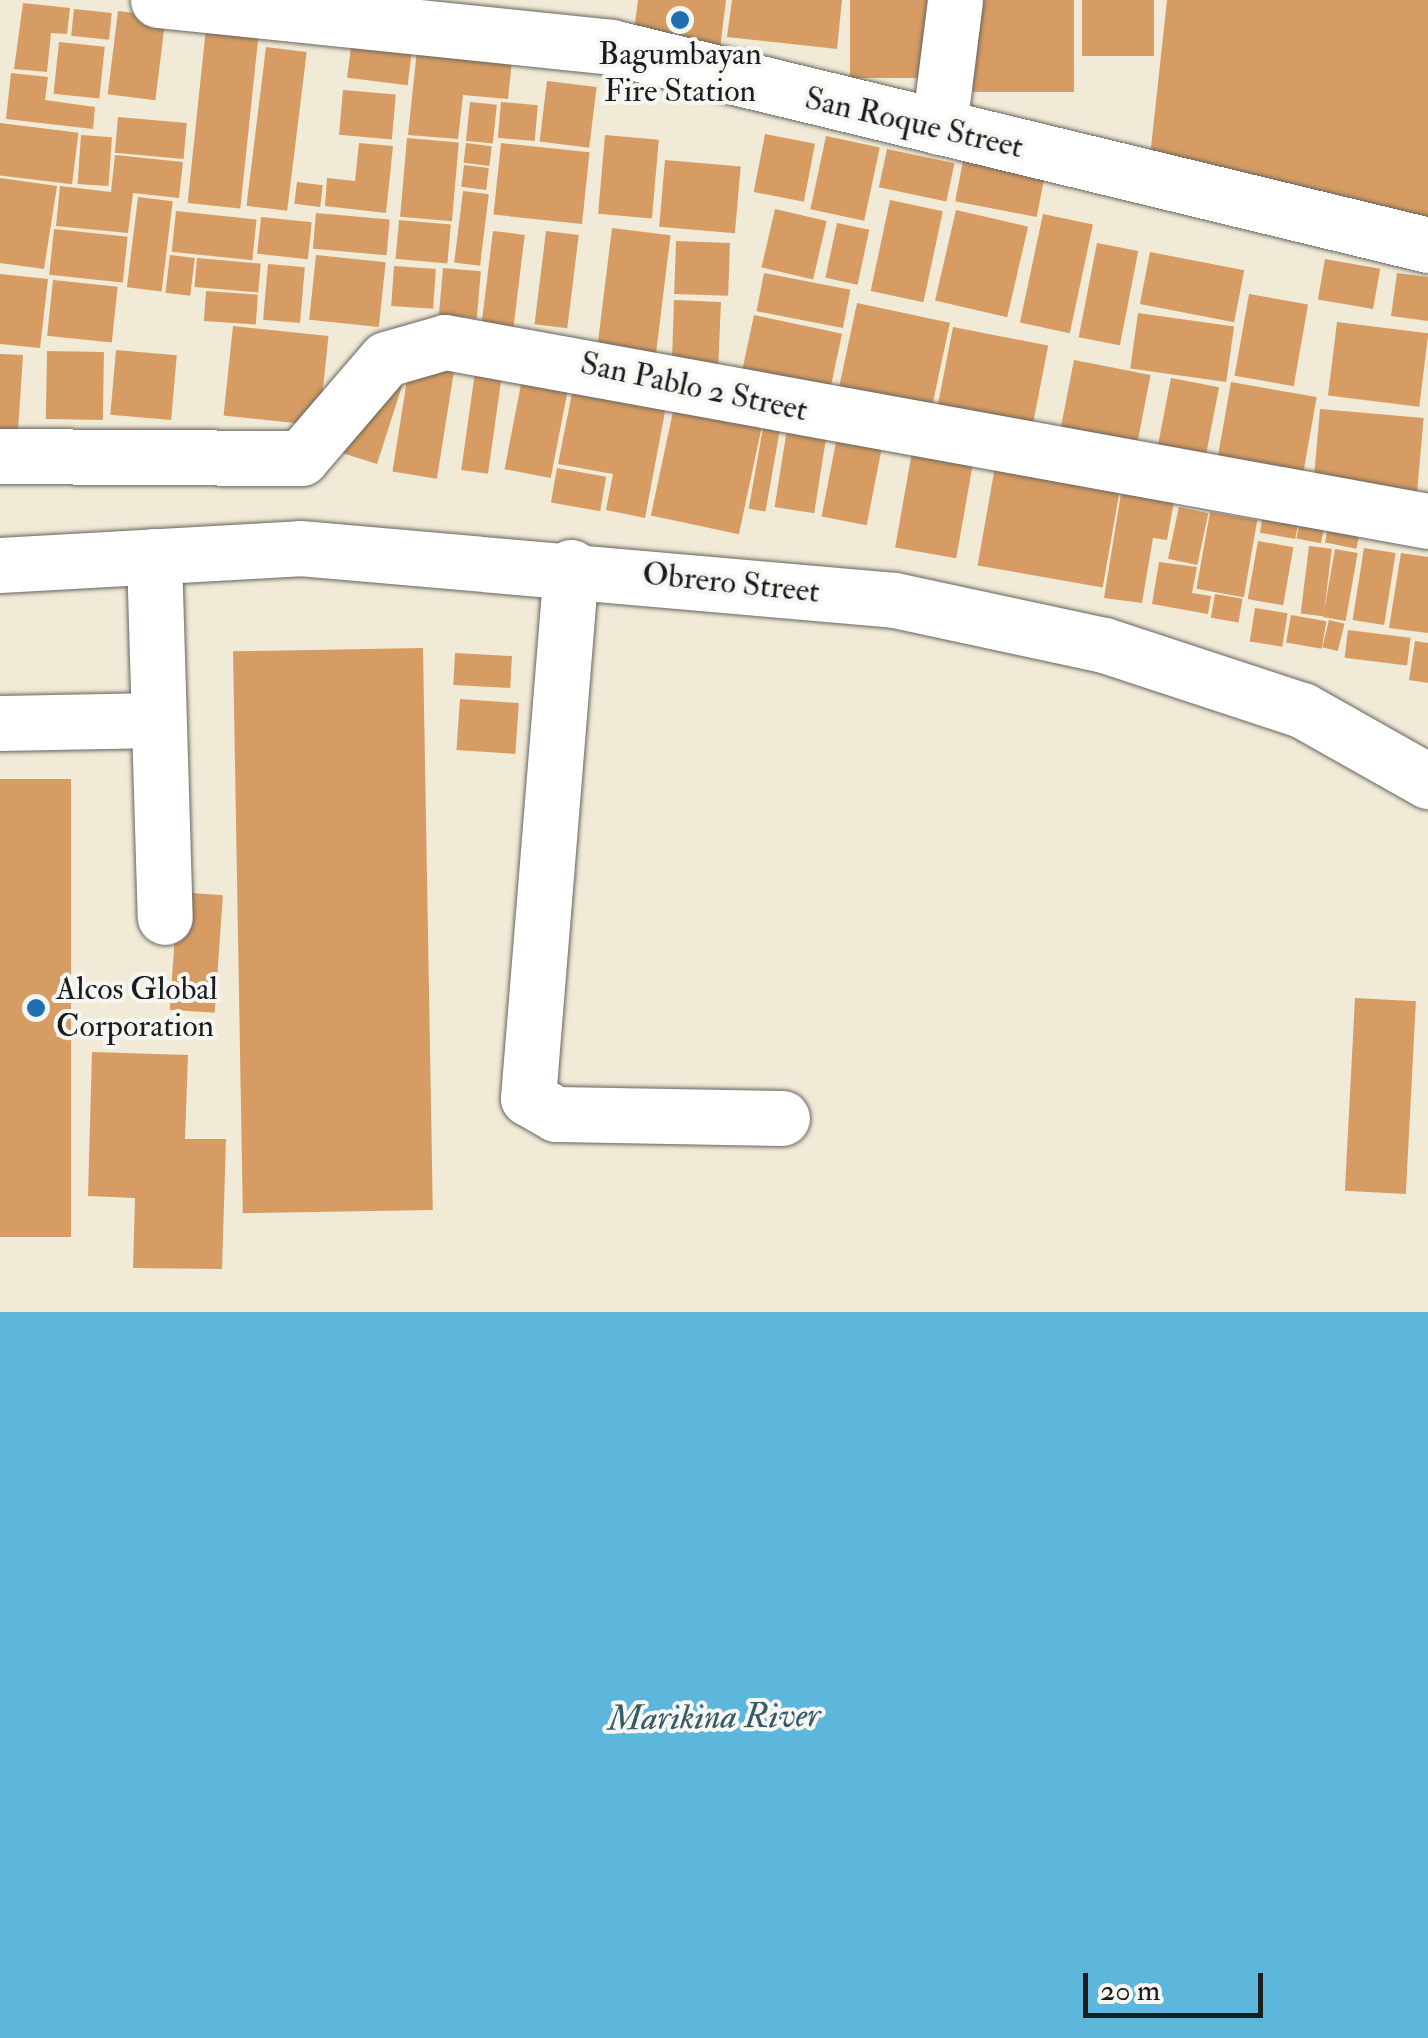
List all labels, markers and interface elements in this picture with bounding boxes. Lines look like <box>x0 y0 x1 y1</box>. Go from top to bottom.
marker: Bagumbayan Fire Station <box>669 9 691 31</box>
place label: Bagumbayan Fire Station <box>598 36 762 111</box>
street label: San Roque Street <box>801 79 1027 167</box>
street label: San Pablo 2 Street <box>577 344 811 430</box>
street label: Obrero Street <box>641 555 821 611</box>
place label: Alcos Global Corporation <box>56 971 218 1046</box>
marker: Alcos Global Corporation <box>25 997 47 1019</box>
water label: Marikina River <box>607 1694 821 1740</box>
scale bar <box>1088 1953 1268 2015</box>
text: 20 m <box>1100 1972 1160 2009</box>

